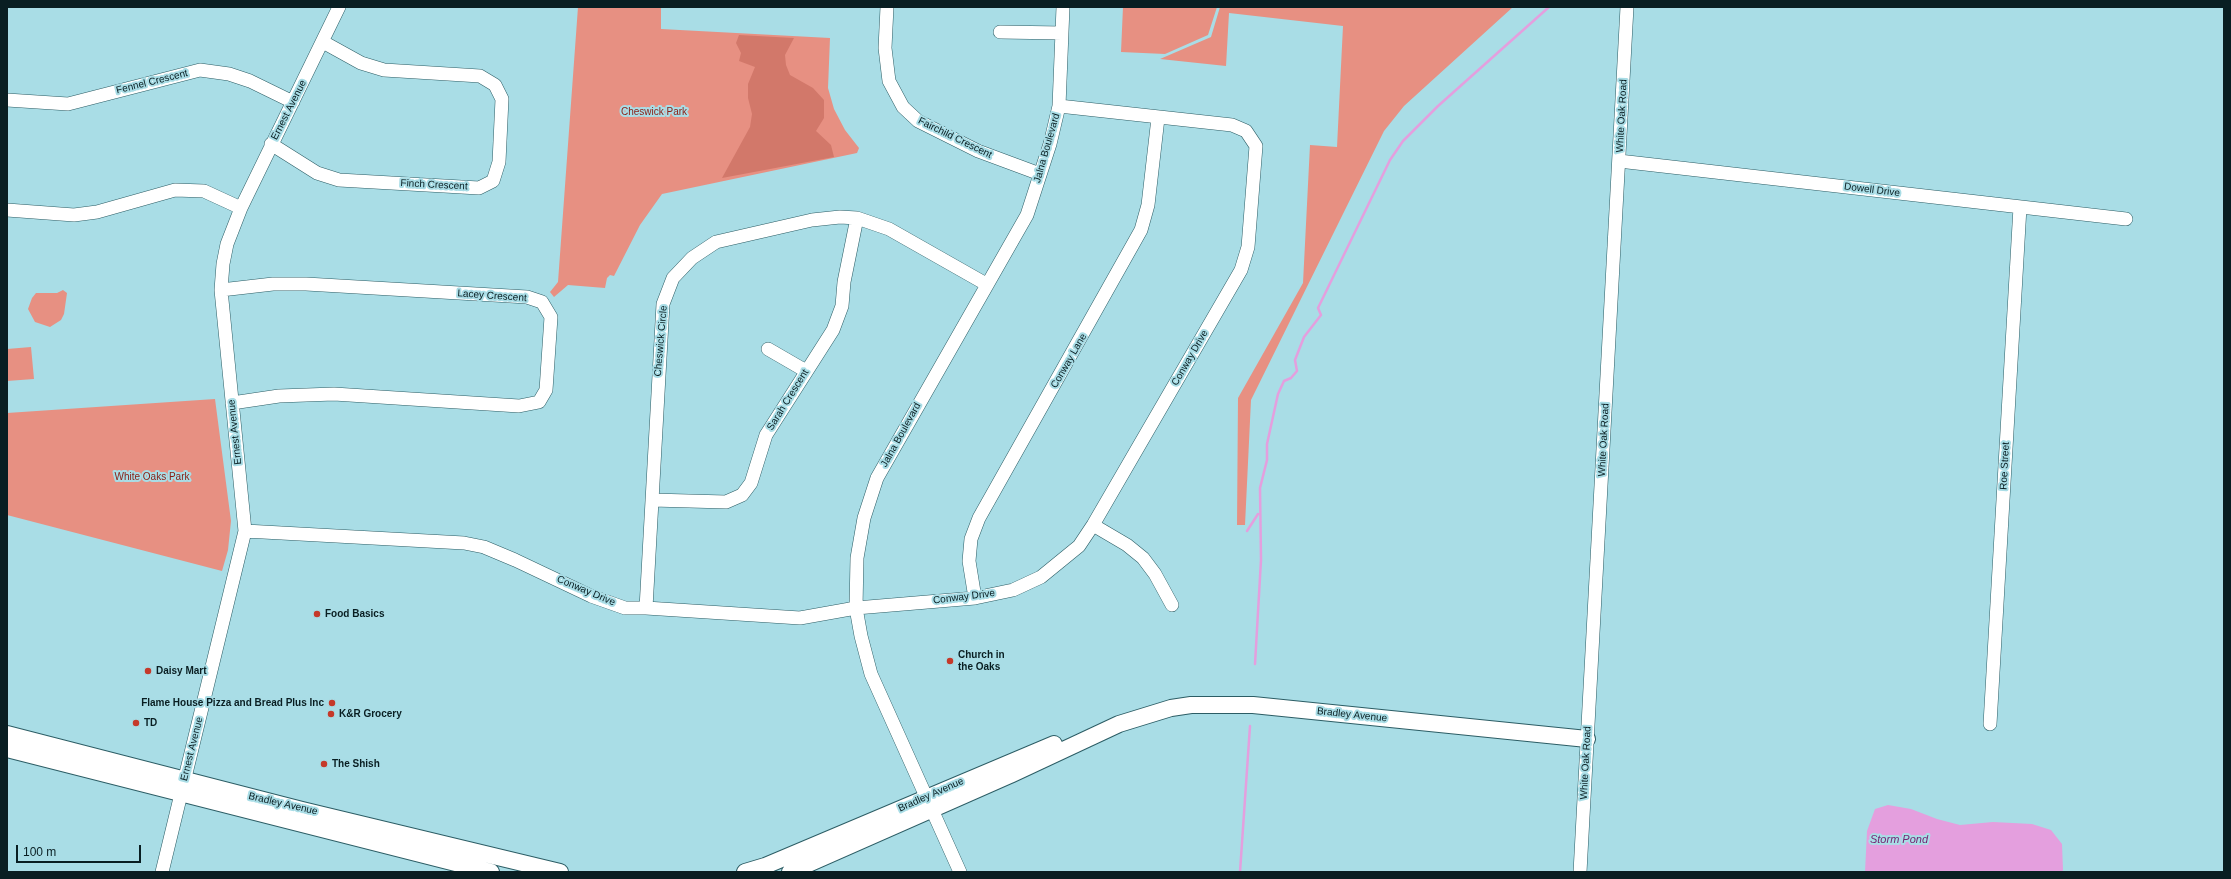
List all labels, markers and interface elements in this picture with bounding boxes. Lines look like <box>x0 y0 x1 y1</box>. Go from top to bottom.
street label: Fennel Crescent <box>115 67 189 97</box>
street label: Ernest Avenue <box>269 78 309 142</box>
street label: White Oak Road <box>1614 79 1630 153</box>
park label: Cheswick Park <box>621 106 687 118</box>
street label: Jalna Boulevard <box>1031 112 1063 184</box>
street label: Fairchild Crescent <box>916 115 994 161</box>
street label: Finch Crescent <box>400 177 468 193</box>
street label: Dowell Drive <box>1843 181 1901 199</box>
street label: Lacey Crescent <box>457 288 527 304</box>
street label: Cheswick Circle <box>652 305 670 377</box>
street label: Conway Drive <box>1169 328 1211 388</box>
street label: Conway Lane <box>1049 332 1089 390</box>
street label: Sarah Crescent <box>765 367 811 433</box>
street label: Ernest Avenue <box>226 399 244 465</box>
street label: Jalna Boulevard <box>878 401 924 469</box>
street label: White Oak Road <box>1596 403 1612 477</box>
street label: Roe Street <box>1998 442 2012 490</box>
park label: White Oaks Park <box>114 471 190 483</box>
street label: Conway Drive <box>555 573 617 609</box>
street label: Conway Drive <box>932 587 996 607</box>
place label: Food Basics <box>325 608 384 620</box>
marker: Food Basics <box>312 609 322 619</box>
place label: Church in the Oaks <box>958 649 1005 672</box>
marker: Church in the Oaks <box>945 656 955 666</box>
place label: Daisy Mart <box>156 665 207 677</box>
marker: Daisy Mart <box>143 666 153 676</box>
place label: Flame House Pizza and Bread Plus Inc <box>141 697 324 709</box>
marker: Flame House Pizza and Bread Plus Inc <box>327 698 337 708</box>
street label: Bradley Avenue <box>1316 705 1388 725</box>
place label: K&R Grocery <box>339 708 402 720</box>
marker: K&R Grocery <box>326 709 336 719</box>
street label: Ernest Avenue <box>178 716 206 782</box>
place label: TD <box>144 717 157 729</box>
marker: TD <box>131 718 141 728</box>
street label: White Oak Road <box>1578 726 1594 800</box>
place label: The Shish <box>332 758 380 770</box>
marker: The Shish <box>319 759 329 769</box>
street label: Bradley Avenue <box>896 775 966 815</box>
street label: Bradley Avenue <box>247 790 319 818</box>
water label: Storm Pond <box>1870 833 1928 847</box>
scale bar <box>18 837 143 863</box>
text: 100 m <box>23 845 56 859</box>

